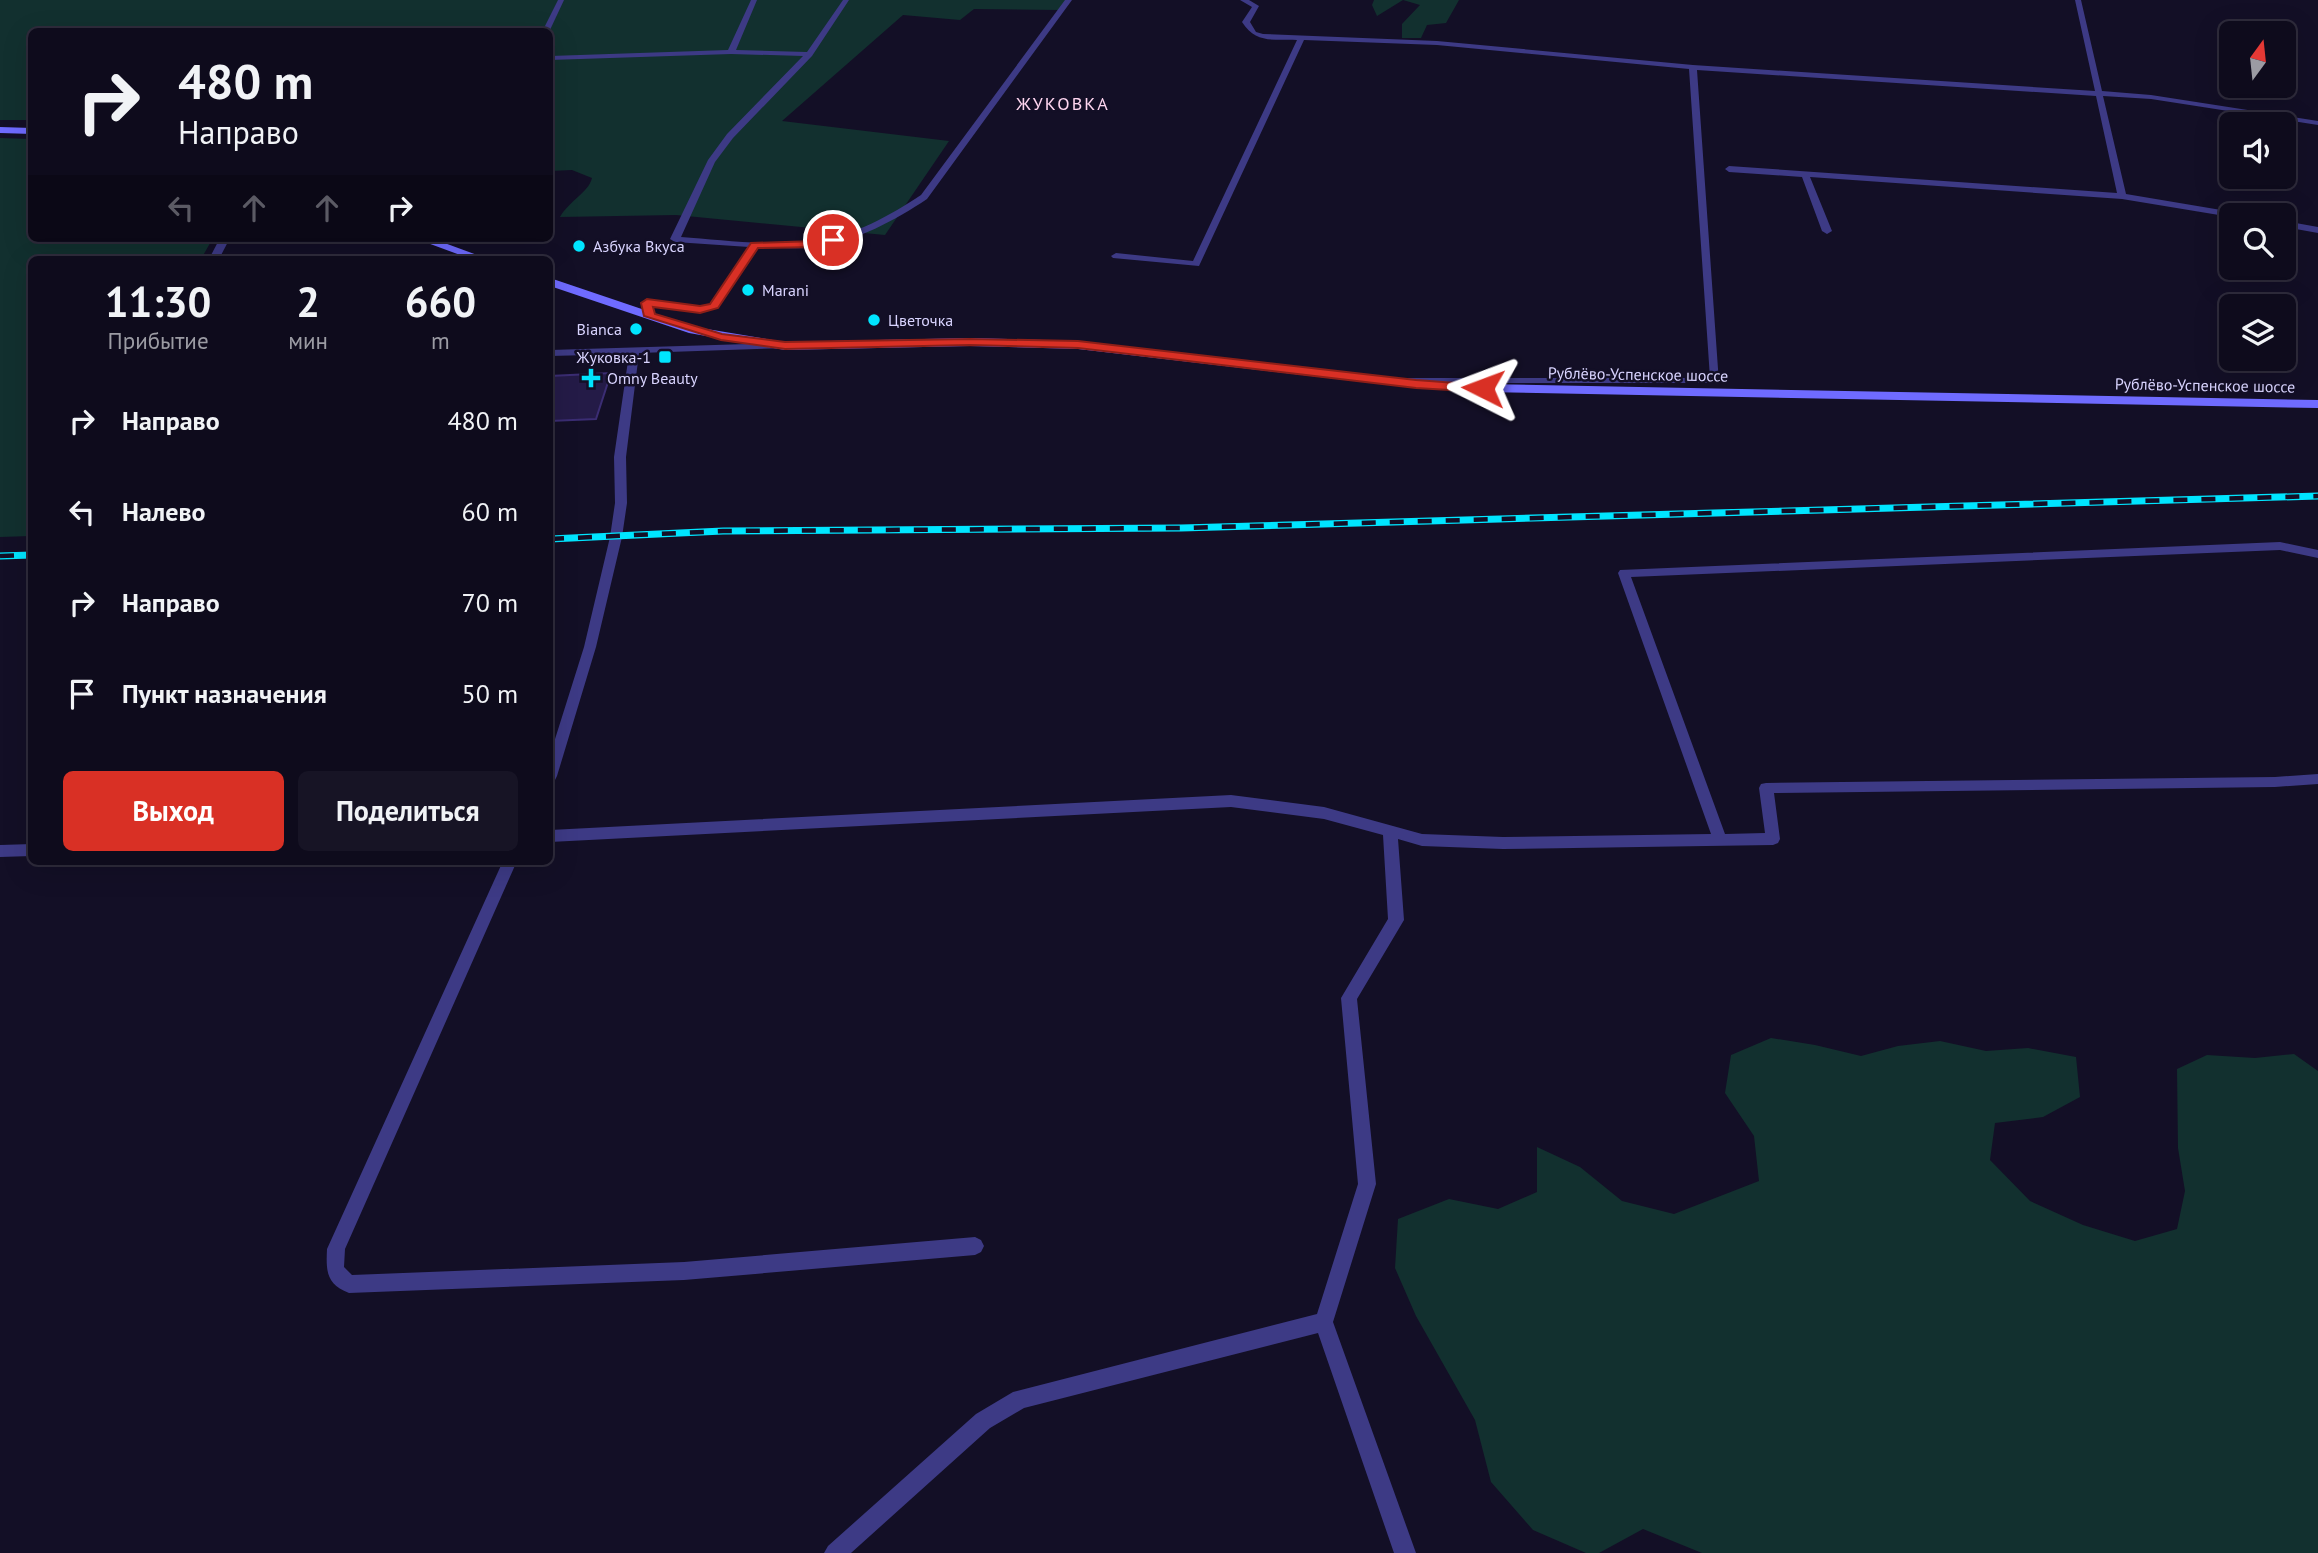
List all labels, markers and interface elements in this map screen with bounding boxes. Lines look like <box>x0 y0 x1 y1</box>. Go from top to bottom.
north arrow <box>2219 21 2296 98</box>
map controls <box>2219 21 2296 371</box>
text: 480 m <box>178 49 313 113</box>
icon: right <box>63 56 154 147</box>
district label: ЖУКОВКА <box>1015 92 1110 115</box>
text: Направо <box>178 111 299 153</box>
button: sound <box>2219 112 2296 189</box>
icon: left <box>162 189 200 227</box>
icon: ahead <box>235 189 273 227</box>
icon: ahead <box>308 189 346 227</box>
icon: right <box>381 189 419 227</box>
button: search <box>2219 203 2296 280</box>
pin <box>803 210 863 270</box>
icon: arrive <box>814 221 852 259</box>
place label: Азбука Вкуса <box>593 236 685 256</box>
marker: Азбука Вкуса <box>571 238 587 254</box>
text: 11:30 <box>105 274 211 329</box>
text: 2 <box>296 274 320 329</box>
text: 660 <box>405 274 476 329</box>
place label: Marani <box>762 280 809 300</box>
marker: Marani <box>740 282 756 298</box>
button: layers <box>2219 294 2296 371</box>
place label: Цветочка <box>888 310 953 330</box>
marker: Цветочка <box>866 312 882 328</box>
place label: Bianca <box>577 319 622 339</box>
marker: Bianca <box>628 321 644 337</box>
text: Прибытие <box>108 326 209 355</box>
text: мин <box>288 326 328 355</box>
text: m <box>431 326 450 355</box>
place label: Жуковка-1 <box>576 347 651 367</box>
marker: Жуковка-1 <box>657 349 673 365</box>
position arrow <box>1446 351 1520 425</box>
street label: Рублёво-Успенское шоссе <box>1548 362 1728 386</box>
marker: Omny Beauty <box>581 368 601 388</box>
place label: Omny Beauty <box>607 368 698 388</box>
street label: Рублёво-Успенское шоссе <box>2115 373 2295 397</box>
icon: right <box>63 402 101 440</box>
text: Направо <box>122 404 220 437</box>
text: 480 m <box>447 404 518 437</box>
icon: left <box>63 493 101 531</box>
text: Налево <box>122 495 206 528</box>
text: 60 m <box>462 495 518 528</box>
icon: right <box>63 584 101 622</box>
text: Направо <box>122 586 220 619</box>
text: 70 m <box>462 586 518 619</box>
icon: arrive <box>63 675 101 713</box>
text: Пункт назначения <box>122 677 327 710</box>
text: 50 m <box>462 677 518 710</box>
button: Выход <box>63 771 284 851</box>
button: Поделиться <box>298 771 518 851</box>

